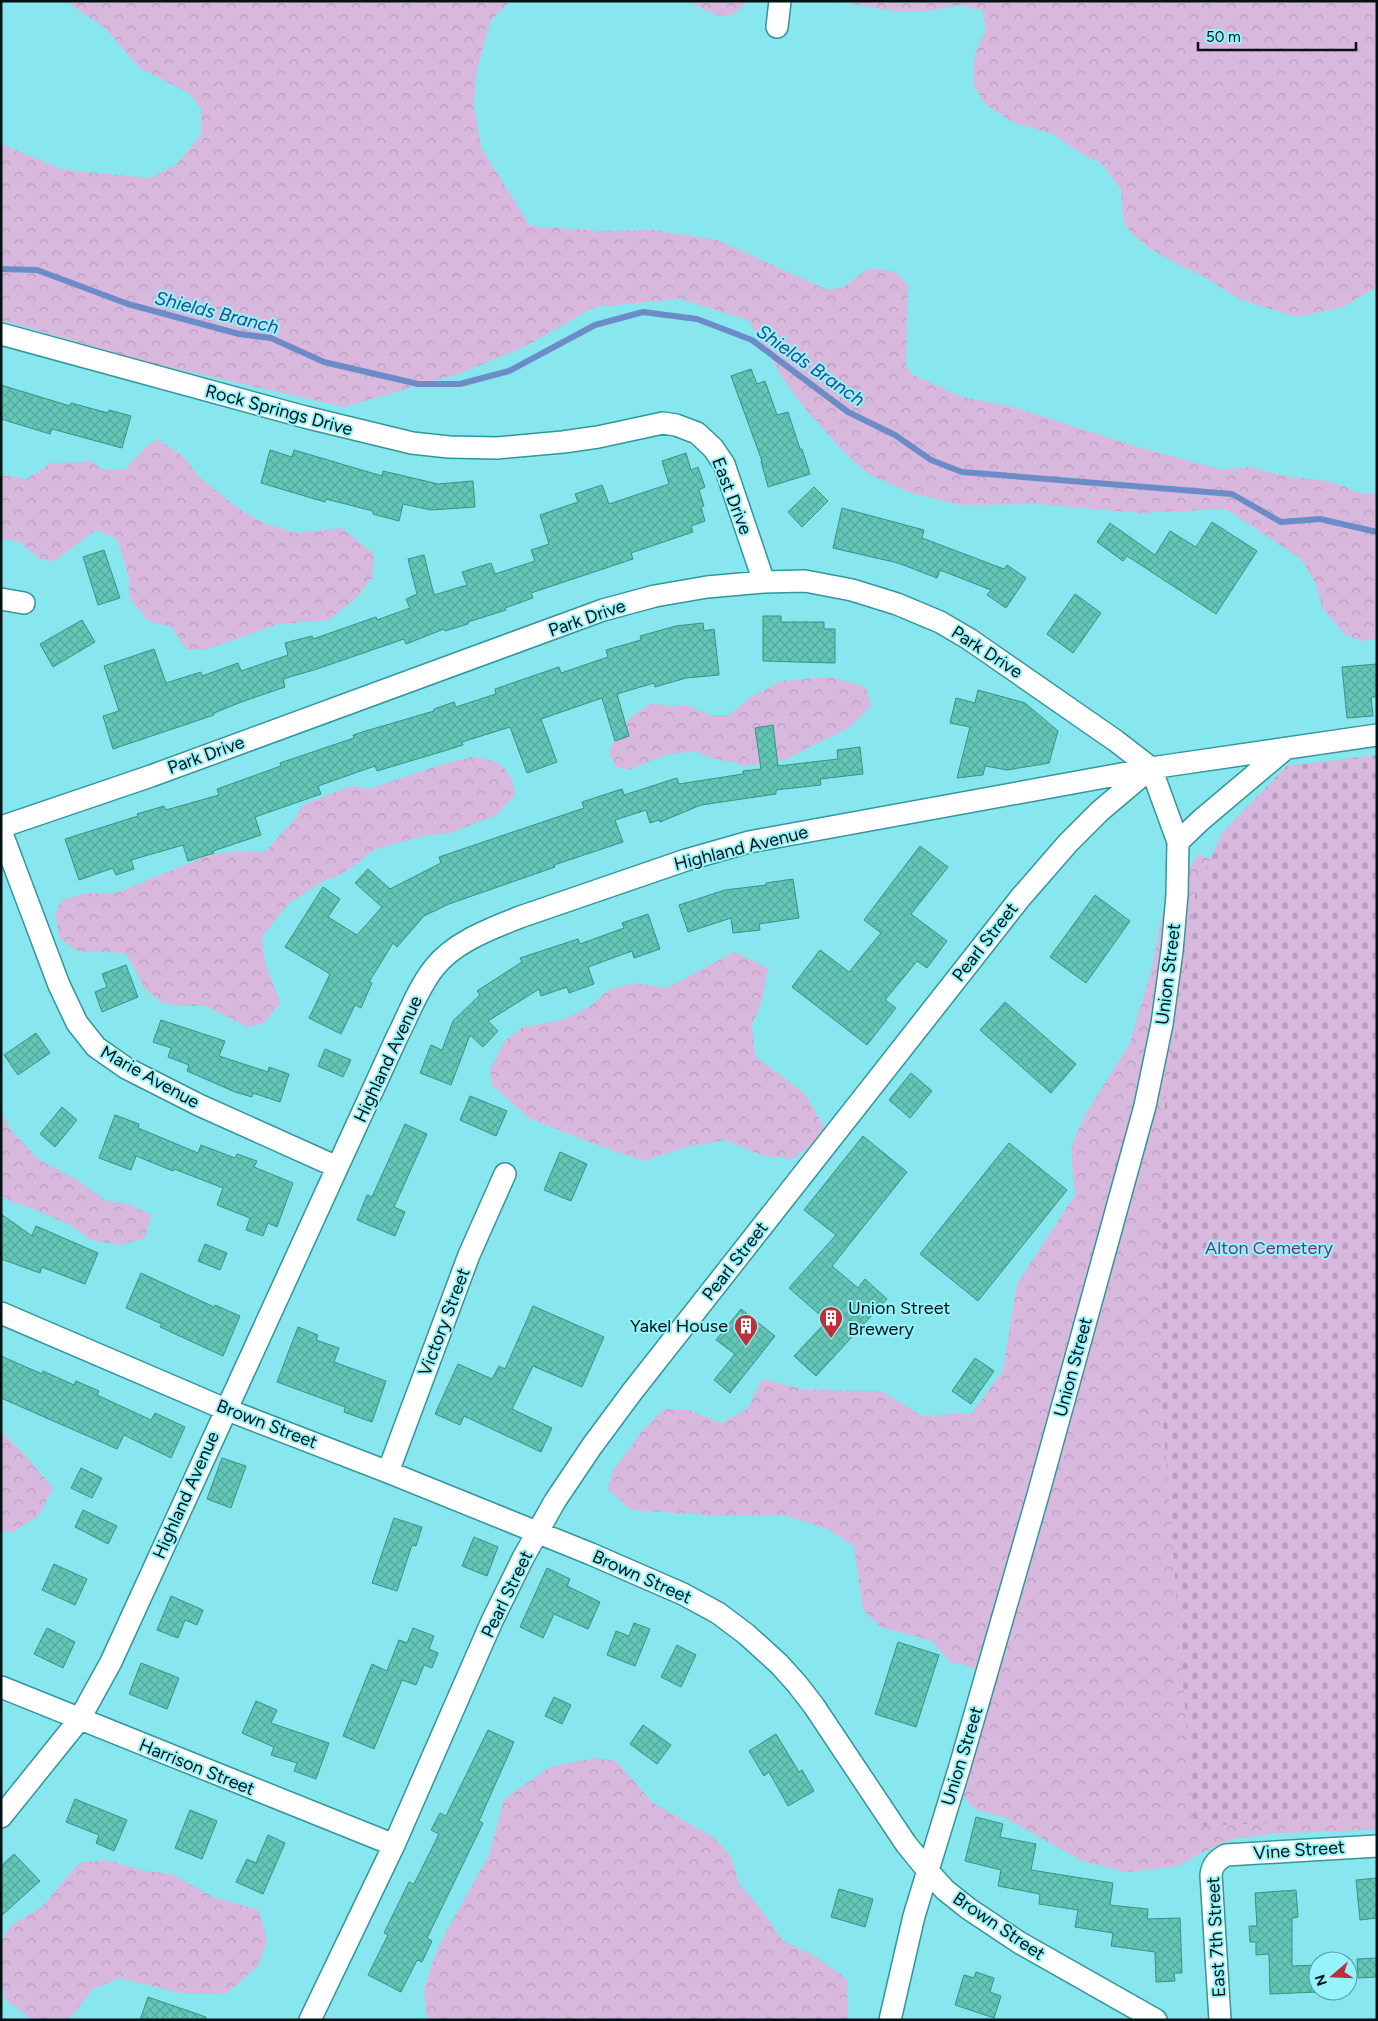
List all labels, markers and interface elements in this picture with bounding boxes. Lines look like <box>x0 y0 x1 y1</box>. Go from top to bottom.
scale bar <box>1198 20 1356 52</box>
text: 50 m <box>1206 28 1241 46</box>
water label: Shields Branch <box>153 286 282 339</box>
water label: Shields Branch <box>752 320 870 411</box>
street label: Rock Springs Drive <box>203 380 355 440</box>
street label: East Drive <box>707 454 757 538</box>
street label: Park Drive <box>545 594 629 641</box>
street label: Park Drive <box>947 621 1027 683</box>
street label: Park Drive <box>165 731 248 779</box>
street label: Highland Avenue <box>672 821 810 875</box>
street label: Pearl Street <box>947 898 1023 986</box>
street label: Union Street <box>1151 922 1185 1026</box>
street label: Highland Avenue <box>349 992 427 1126</box>
street label: Marie Avenue <box>97 1041 204 1113</box>
street label: Pearl Street <box>697 1217 773 1305</box>
park label: Alton Cemetery <box>1205 1237 1333 1259</box>
street label: Victory Street <box>413 1265 475 1379</box>
place label: Union Street Brewery <box>848 1297 950 1340</box>
building icon: Union Street Brewery <box>818 1305 844 1339</box>
building icon: Yakel House <box>733 1313 759 1347</box>
place label: Yakel House <box>630 1315 728 1337</box>
street label: Union Street <box>1049 1315 1097 1419</box>
street label: Brown Street <box>213 1395 321 1453</box>
street label: Highland Avenue <box>148 1428 224 1562</box>
street label: Brown Street <box>589 1545 695 1609</box>
street label: Pearl Street <box>476 1547 538 1641</box>
street label: Union Street <box>937 1704 988 1808</box>
street label: Harrison Street <box>136 1734 258 1800</box>
street label: Vine Street <box>1253 1836 1346 1864</box>
street label: East 7th Street <box>1202 1876 1230 1998</box>
street label: Brown Street <box>949 1887 1049 1965</box>
north arrow <box>1308 1951 1358 2001</box>
text: N <box>1311 1972 1331 1988</box>

